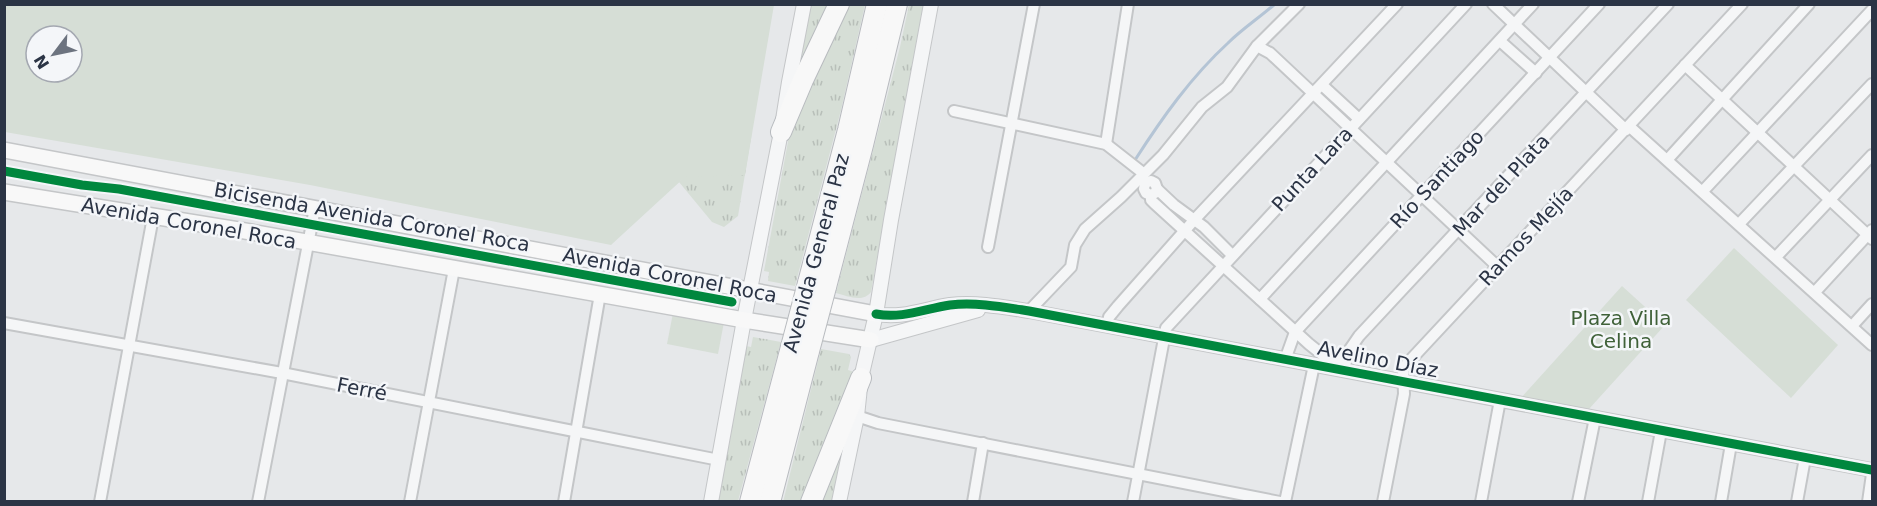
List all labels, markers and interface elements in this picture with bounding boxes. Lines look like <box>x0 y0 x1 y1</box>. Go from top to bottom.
north arrow <box>24 24 84 84</box>
text: N <box>30 51 53 72</box>
street label: Punta Lara <box>1267 122 1357 216</box>
street label: Río Santiago <box>1385 125 1489 233</box>
street label: Mar del Plata <box>1448 129 1554 241</box>
street label: Avenida General Paz <box>778 151 854 355</box>
street label: Bicisenda Avenida Coronel Roca <box>212 177 532 257</box>
street label: Ramos Mejía <box>1474 181 1578 291</box>
street label: Avenida Coronel Roca <box>80 192 298 254</box>
street label: Avenida Coronel Roca <box>561 242 779 308</box>
park label: Plaza Villa Celina <box>1570 306 1672 353</box>
street label: Avelino Díaz <box>1315 336 1441 382</box>
street label: Ferré <box>335 372 389 406</box>

